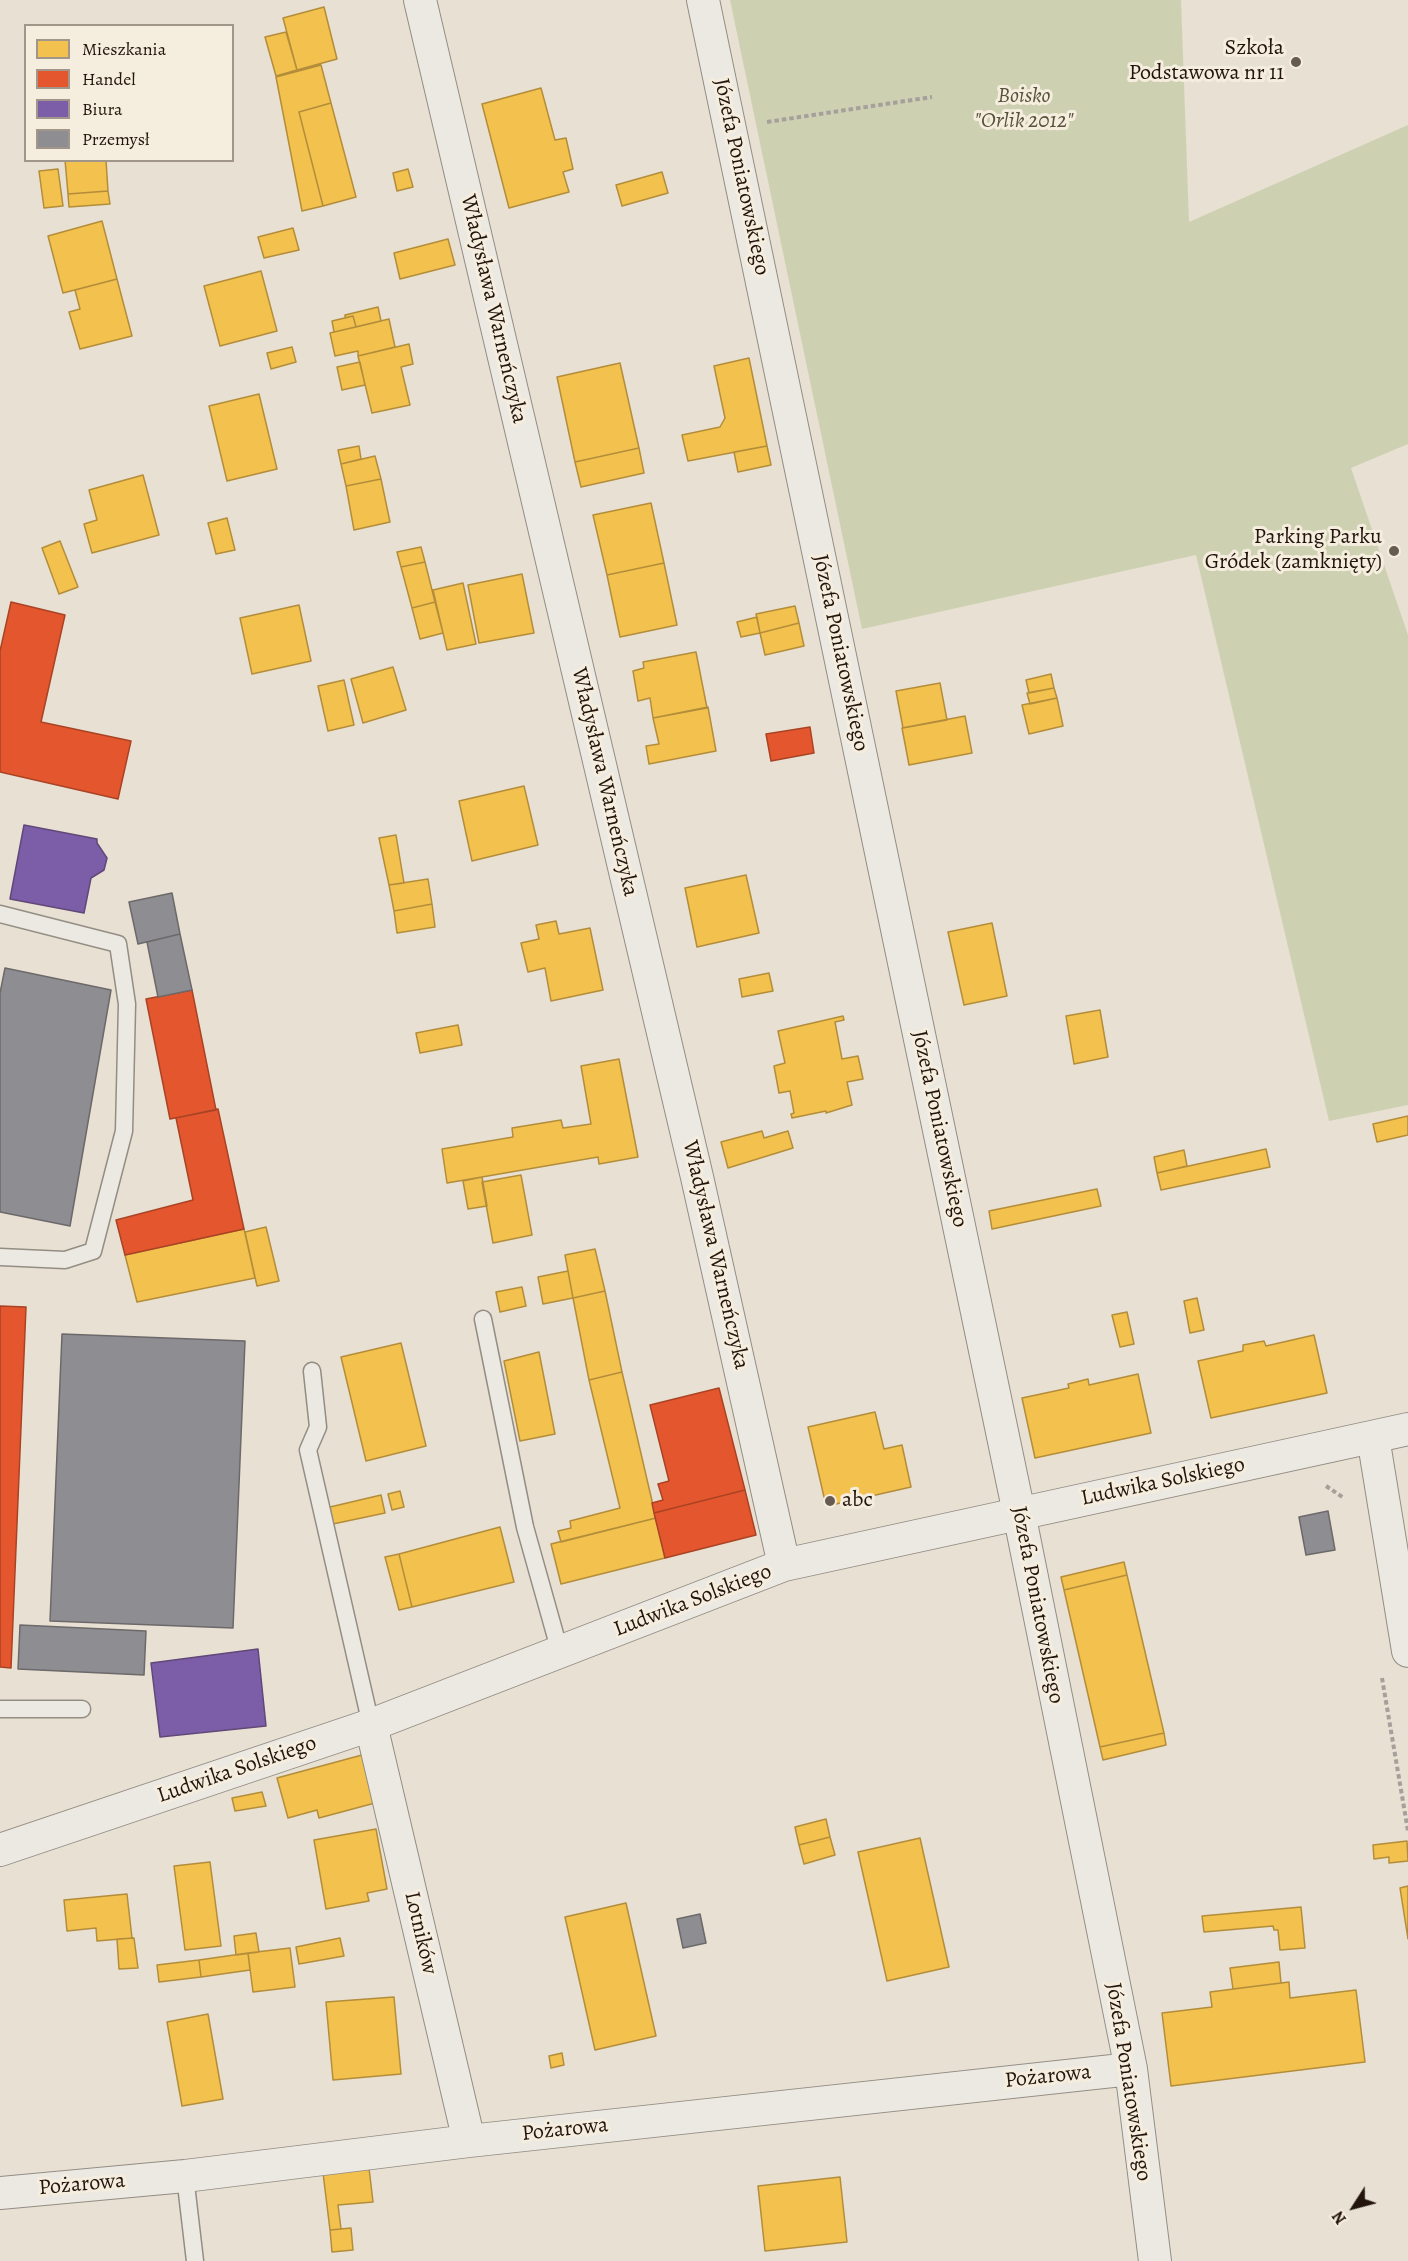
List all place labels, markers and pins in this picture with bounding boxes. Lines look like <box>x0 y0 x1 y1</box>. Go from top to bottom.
place label: Szkoła Podstawowa nr 11 <box>1129 36 1284 88</box>
marker: Szkoła Podstawowa nr 11 <box>1289 55 1303 69</box>
place label: Parking Parku Gródek (zamknięty) <box>1205 525 1382 576</box>
marker: Parking Parku Gródek (zamknięty) <box>1387 544 1401 558</box>
place label: abc <box>842 1488 873 1514</box>
marker: abc <box>823 1494 837 1508</box>

